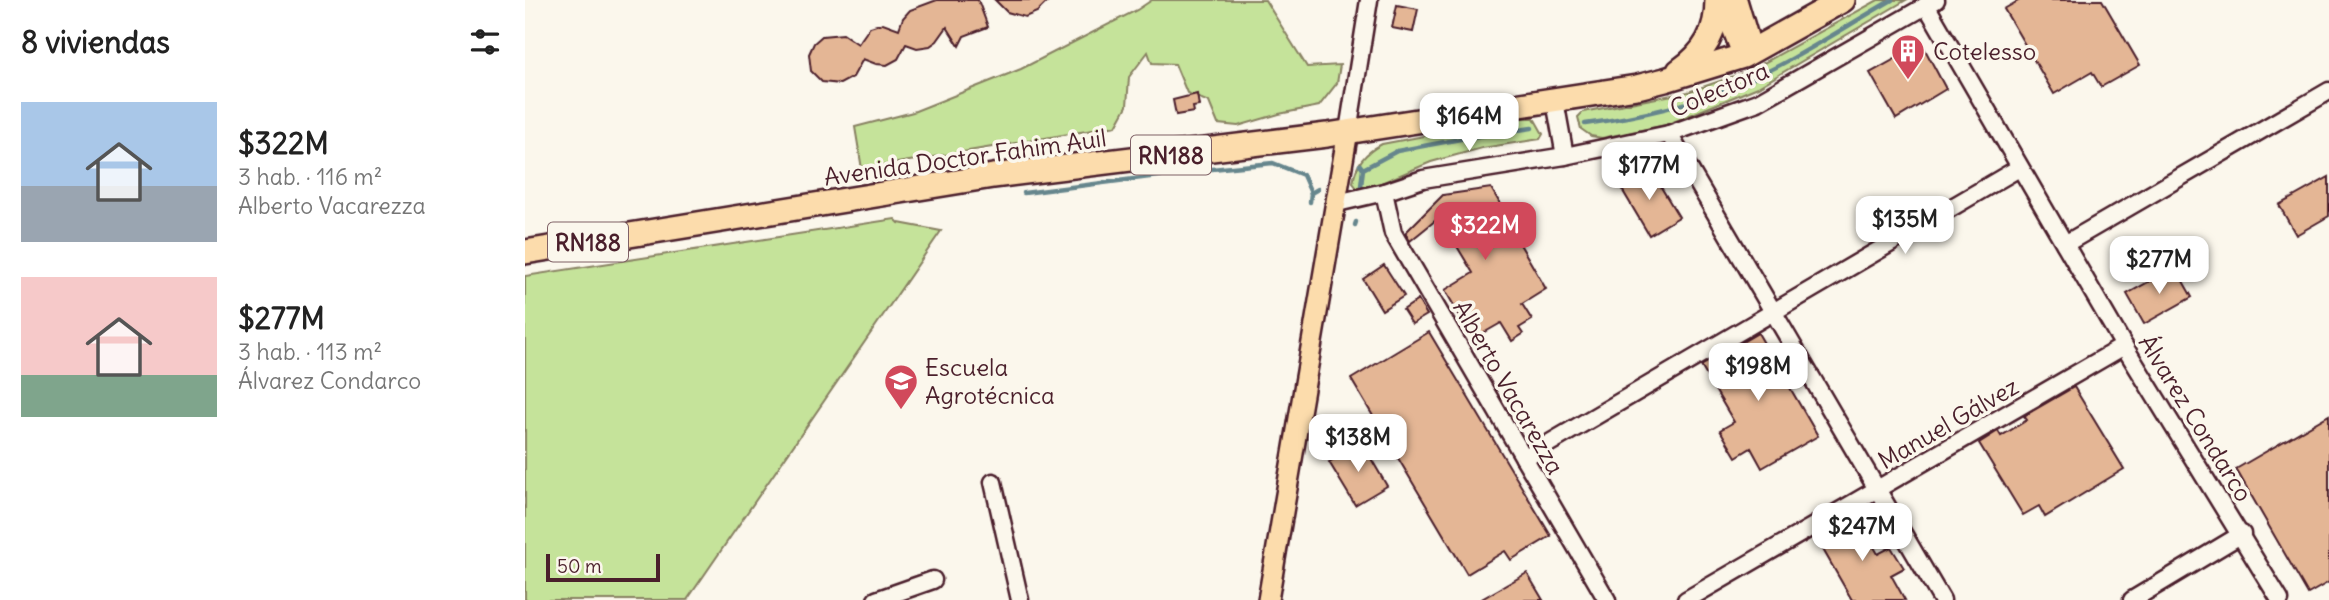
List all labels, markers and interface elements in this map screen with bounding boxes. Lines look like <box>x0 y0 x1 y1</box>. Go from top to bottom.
text: 8 viviendas <box>21 23 170 61</box>
icon: filters <box>466 23 504 61</box>
building icon: Cotelesso <box>1889 32 1927 81</box>
place label: Cotelesso <box>1933 36 2036 66</box>
street label: Colectora <box>1665 55 1773 123</box>
pin: $164M <box>1420 94 1518 153</box>
text: $164M <box>1436 101 1502 130</box>
street label: Avenida Doctor Fahim Auil <box>822 122 1108 192</box>
text: $322M <box>238 124 329 162</box>
icon: home <box>77 130 161 214</box>
road number: RN188 <box>1131 136 1211 174</box>
pin: $177M <box>1600 142 1698 202</box>
text: $177M <box>1618 150 1680 179</box>
text: 3 hab. · 116 m² <box>238 162 382 191</box>
text: Alberto Vacarezza <box>238 191 426 220</box>
pin: $135M <box>1856 196 1954 256</box>
pin: $322M <box>1436 202 1534 262</box>
text: $135M <box>1872 204 1938 233</box>
text: $322M <box>1450 210 1520 239</box>
road number: RN188 <box>548 222 628 262</box>
pin: $277M <box>2110 236 2208 296</box>
text: $277M <box>2126 244 2192 273</box>
street label: Alberto Vacarezza <box>1447 295 1571 479</box>
text: $277M <box>238 299 325 337</box>
icon: home <box>77 305 161 389</box>
street label: Álvarez Condarco <box>2133 329 2259 507</box>
text: 3 hab. · 113 m² <box>238 337 382 366</box>
pin: $198M <box>1709 344 1807 403</box>
text: $198M <box>1725 351 1791 380</box>
place label: Escuela Agrotécnica <box>925 352 1055 410</box>
school or university icon: Escuela Agrotécnica <box>882 362 920 411</box>
text: Álvarez Condarco <box>238 366 421 395</box>
street label: Manuel Gálvez <box>1872 371 2024 475</box>
pin: $138M <box>1309 414 1407 474</box>
text: $138M <box>1325 422 1391 451</box>
pin: $247M <box>1813 504 1911 563</box>
text: $247M <box>1828 511 1896 540</box>
scale bar <box>546 551 660 583</box>
text: 50 m <box>557 554 602 578</box>

